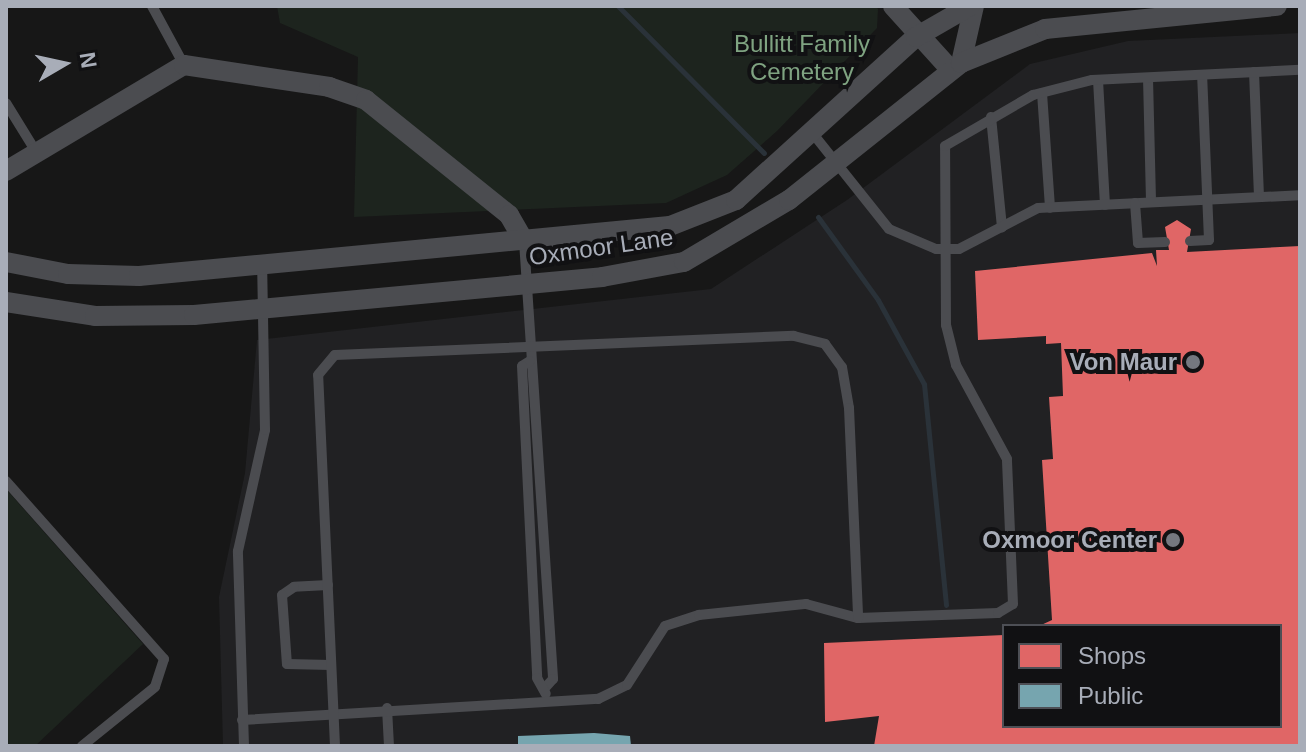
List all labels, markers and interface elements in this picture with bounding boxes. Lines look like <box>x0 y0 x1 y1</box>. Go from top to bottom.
north arrow <box>24 24 104 104</box>
park label: Bullitt Family Cemetery <box>734 30 870 86</box>
text: N <box>75 50 102 70</box>
street label: Oxmoor Lane <box>527 223 675 271</box>
place label: Von Maur <box>1069 348 1177 376</box>
marker: Von Maur <box>1184 353 1202 371</box>
place label: Oxmoor Center <box>982 526 1157 554</box>
marker: Oxmoor Center <box>1164 531 1182 549</box>
legend <box>1002 624 1282 728</box>
text: Shops <box>1078 642 1146 669</box>
text: Public <box>1078 682 1143 709</box>

